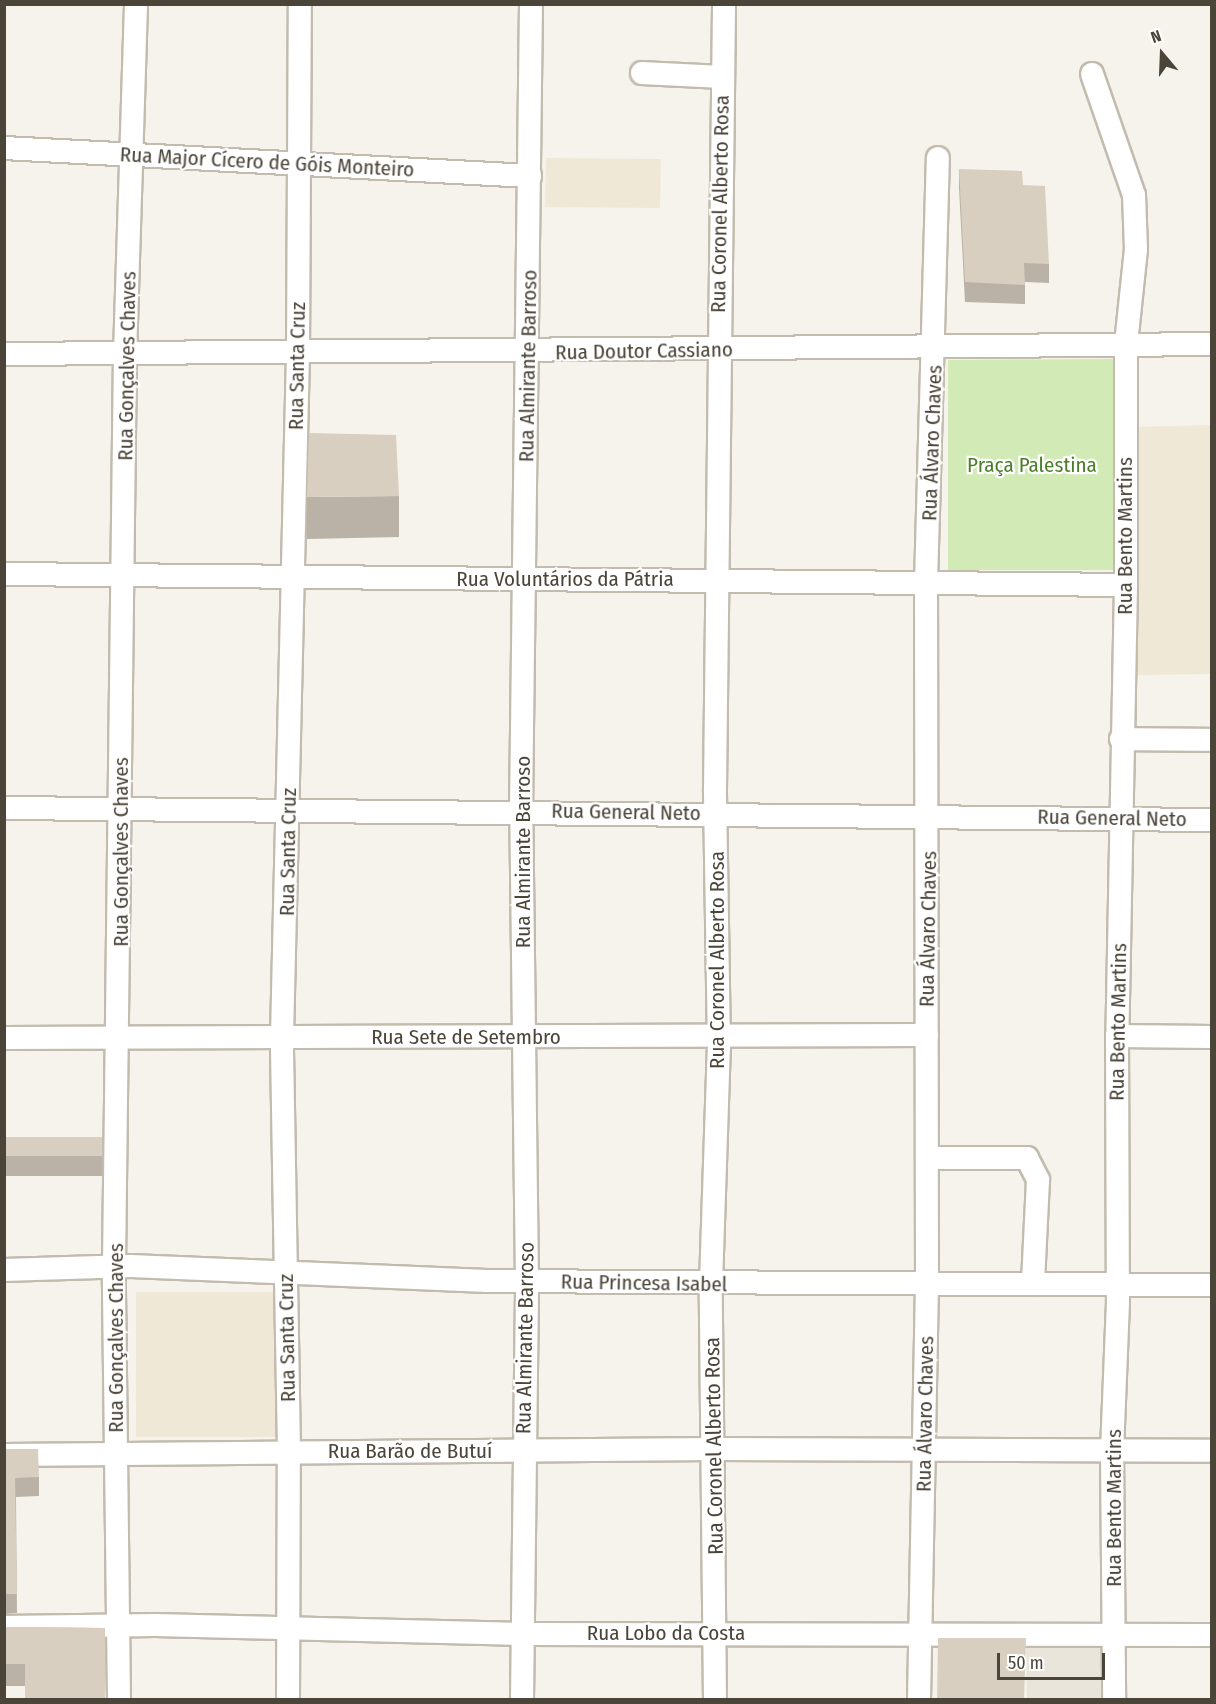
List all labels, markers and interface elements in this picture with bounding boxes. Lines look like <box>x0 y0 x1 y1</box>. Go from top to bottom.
north arrow <box>1132 24 1192 84</box>
text: N <box>1148 26 1164 47</box>
street label: Rua Coronel Alberto Rosa <box>706 95 734 313</box>
street label: Rua Major Cícero de Góis Monteiro <box>119 142 415 182</box>
street label: Rua Almirante Barroso <box>514 270 542 462</box>
street label: Rua Gonçalves Chaves <box>113 271 141 461</box>
street label: Rua Santa Cruz <box>283 302 311 430</box>
street label: Rua Doutor Cassiano <box>555 337 733 365</box>
street label: Rua Álvaro Chaves <box>917 365 947 521</box>
park label: Praça Palestina <box>967 452 1097 478</box>
street label: Rua Bento Martins <box>1112 457 1138 615</box>
street label: Rua Voluntários da Pátria <box>456 566 674 592</box>
street label: Rua Almirante Barroso <box>510 756 536 948</box>
street label: Rua Gonçalves Chaves <box>108 757 134 947</box>
street label: Rua Santa Cruz <box>274 788 302 916</box>
street label: Rua General Neto <box>551 798 701 826</box>
street label: Rua General Neto <box>1037 804 1187 832</box>
street label: Rua Coronel Alberto Rosa <box>704 851 730 1069</box>
street label: Rua Álvaro Chaves <box>914 851 942 1007</box>
street label: Rua Bento Martins <box>1104 943 1132 1101</box>
street label: Rua Sete de Setembro <box>371 1024 561 1050</box>
street label: Rua Almirante Barroso <box>511 1242 539 1434</box>
street label: Rua Gonçalves Chaves <box>103 1243 129 1433</box>
street label: Rua Princesa Isabel <box>560 1269 728 1297</box>
street label: Rua Santa Cruz <box>273 1274 301 1402</box>
street label: Rua Álvaro Chaves <box>911 1336 939 1492</box>
street label: Rua Coronel Alberto Rosa <box>700 1337 728 1555</box>
street label: Rua Bento Martins <box>1101 1429 1127 1587</box>
street label: Rua Barão de Butuí <box>328 1438 492 1464</box>
street label: Rua Lobo da Costa <box>587 1620 745 1646</box>
scale bar <box>1000 1641 1108 1679</box>
text: 50 m <box>1008 1652 1044 1674</box>

